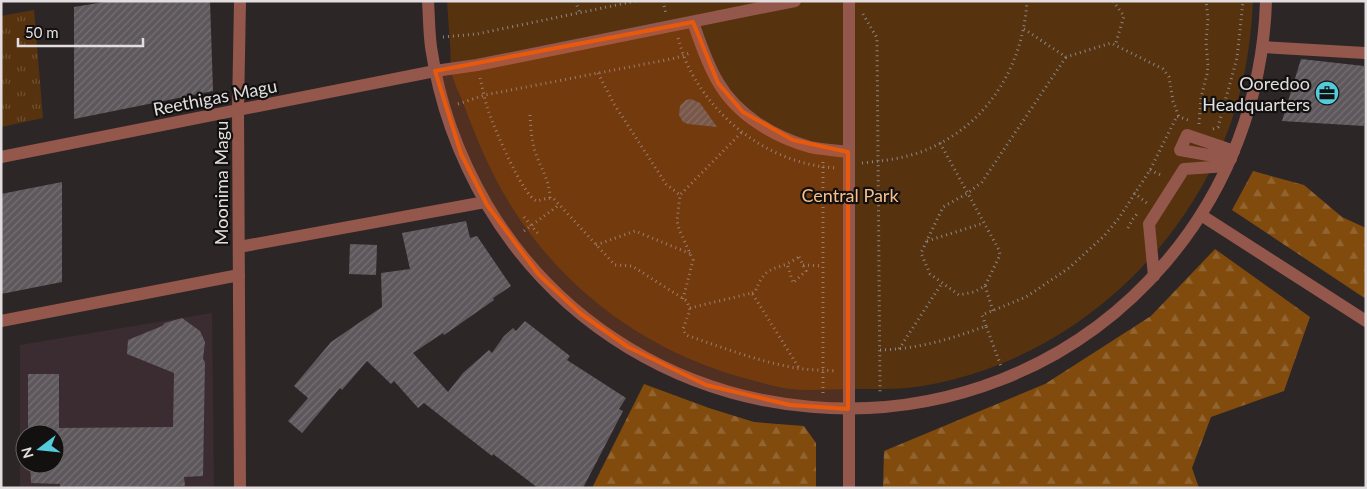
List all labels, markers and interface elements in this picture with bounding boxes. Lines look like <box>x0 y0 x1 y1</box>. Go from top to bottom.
scale bar <box>18 15 142 47</box>
text: 50 m <box>25 23 59 41</box>
place label: Ooredoo Headquarters <box>1202 72 1310 115</box>
street label: Reethigas Magu <box>151 74 279 120</box>
office icon: Ooredoo Headquarters <box>1314 80 1340 106</box>
street label: Moonima Magu <box>210 121 232 245</box>
park label: Central Park <box>801 184 899 206</box>
north arrow <box>15 424 65 474</box>
text: N <box>17 445 37 460</box>

